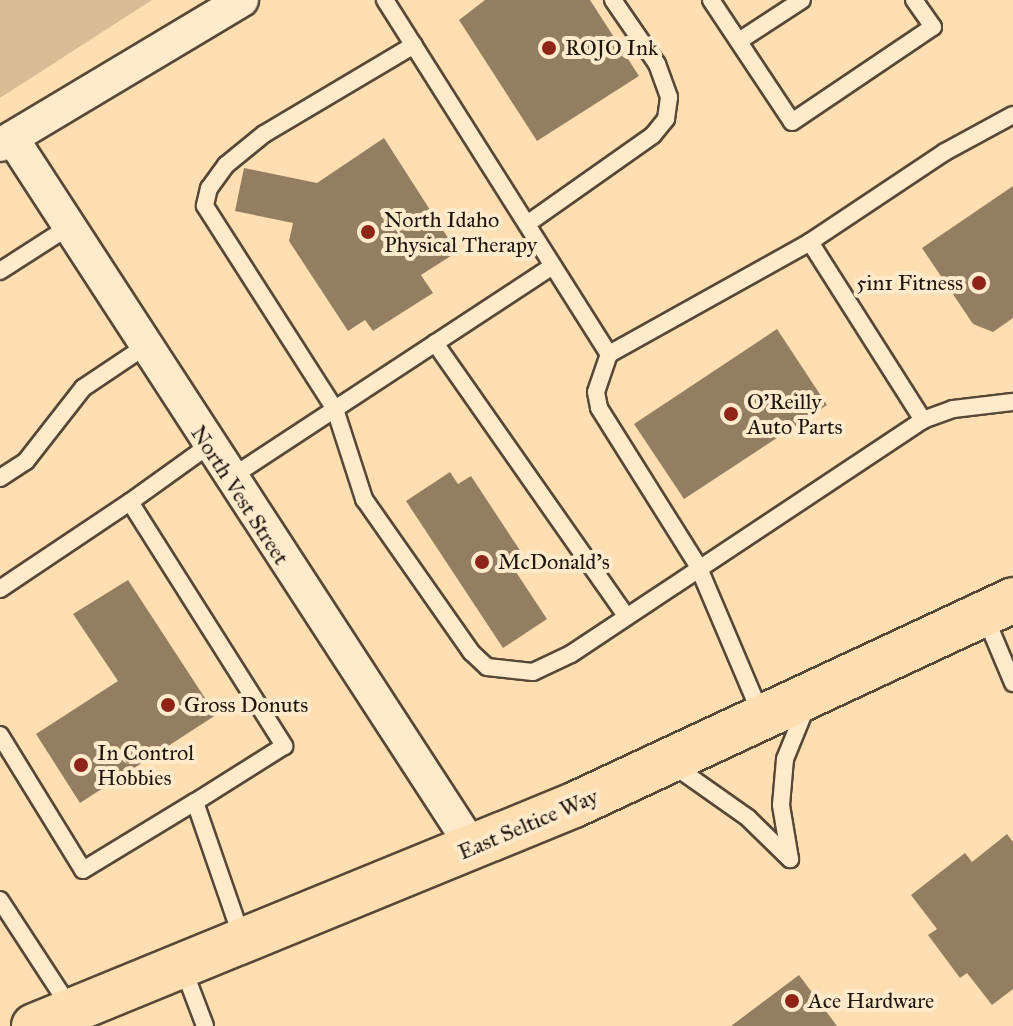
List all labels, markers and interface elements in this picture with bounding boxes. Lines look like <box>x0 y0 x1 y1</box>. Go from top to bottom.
place label: ROJO Ink <box>565 35 658 61</box>
marker: ROJO Ink <box>540 39 558 57</box>
place label: North Idaho Physical Therapy <box>384 206 537 258</box>
marker: North Idaho Physical Therapy <box>359 223 377 241</box>
place label: 5in1 Fitness <box>856 270 963 296</box>
marker: 5in1 Fitness <box>970 274 988 292</box>
place label: O'Reilly Auto Parts <box>747 388 843 440</box>
marker: O'Reilly Auto Parts <box>722 405 740 423</box>
street label: North Vest Street <box>185 420 295 570</box>
place label: McDonald's <box>498 549 610 575</box>
marker: McDonald's <box>473 553 491 571</box>
place label: Gross Donuts <box>184 692 308 718</box>
marker: Gross Donuts <box>159 696 177 714</box>
place label: In Control Hobbies <box>97 739 194 790</box>
marker: In Control Hobbies <box>72 756 90 774</box>
street label: East Seltice Way <box>454 783 602 865</box>
place label: Ace Hardware <box>808 988 934 1014</box>
marker: Ace Hardware <box>783 992 801 1010</box>

